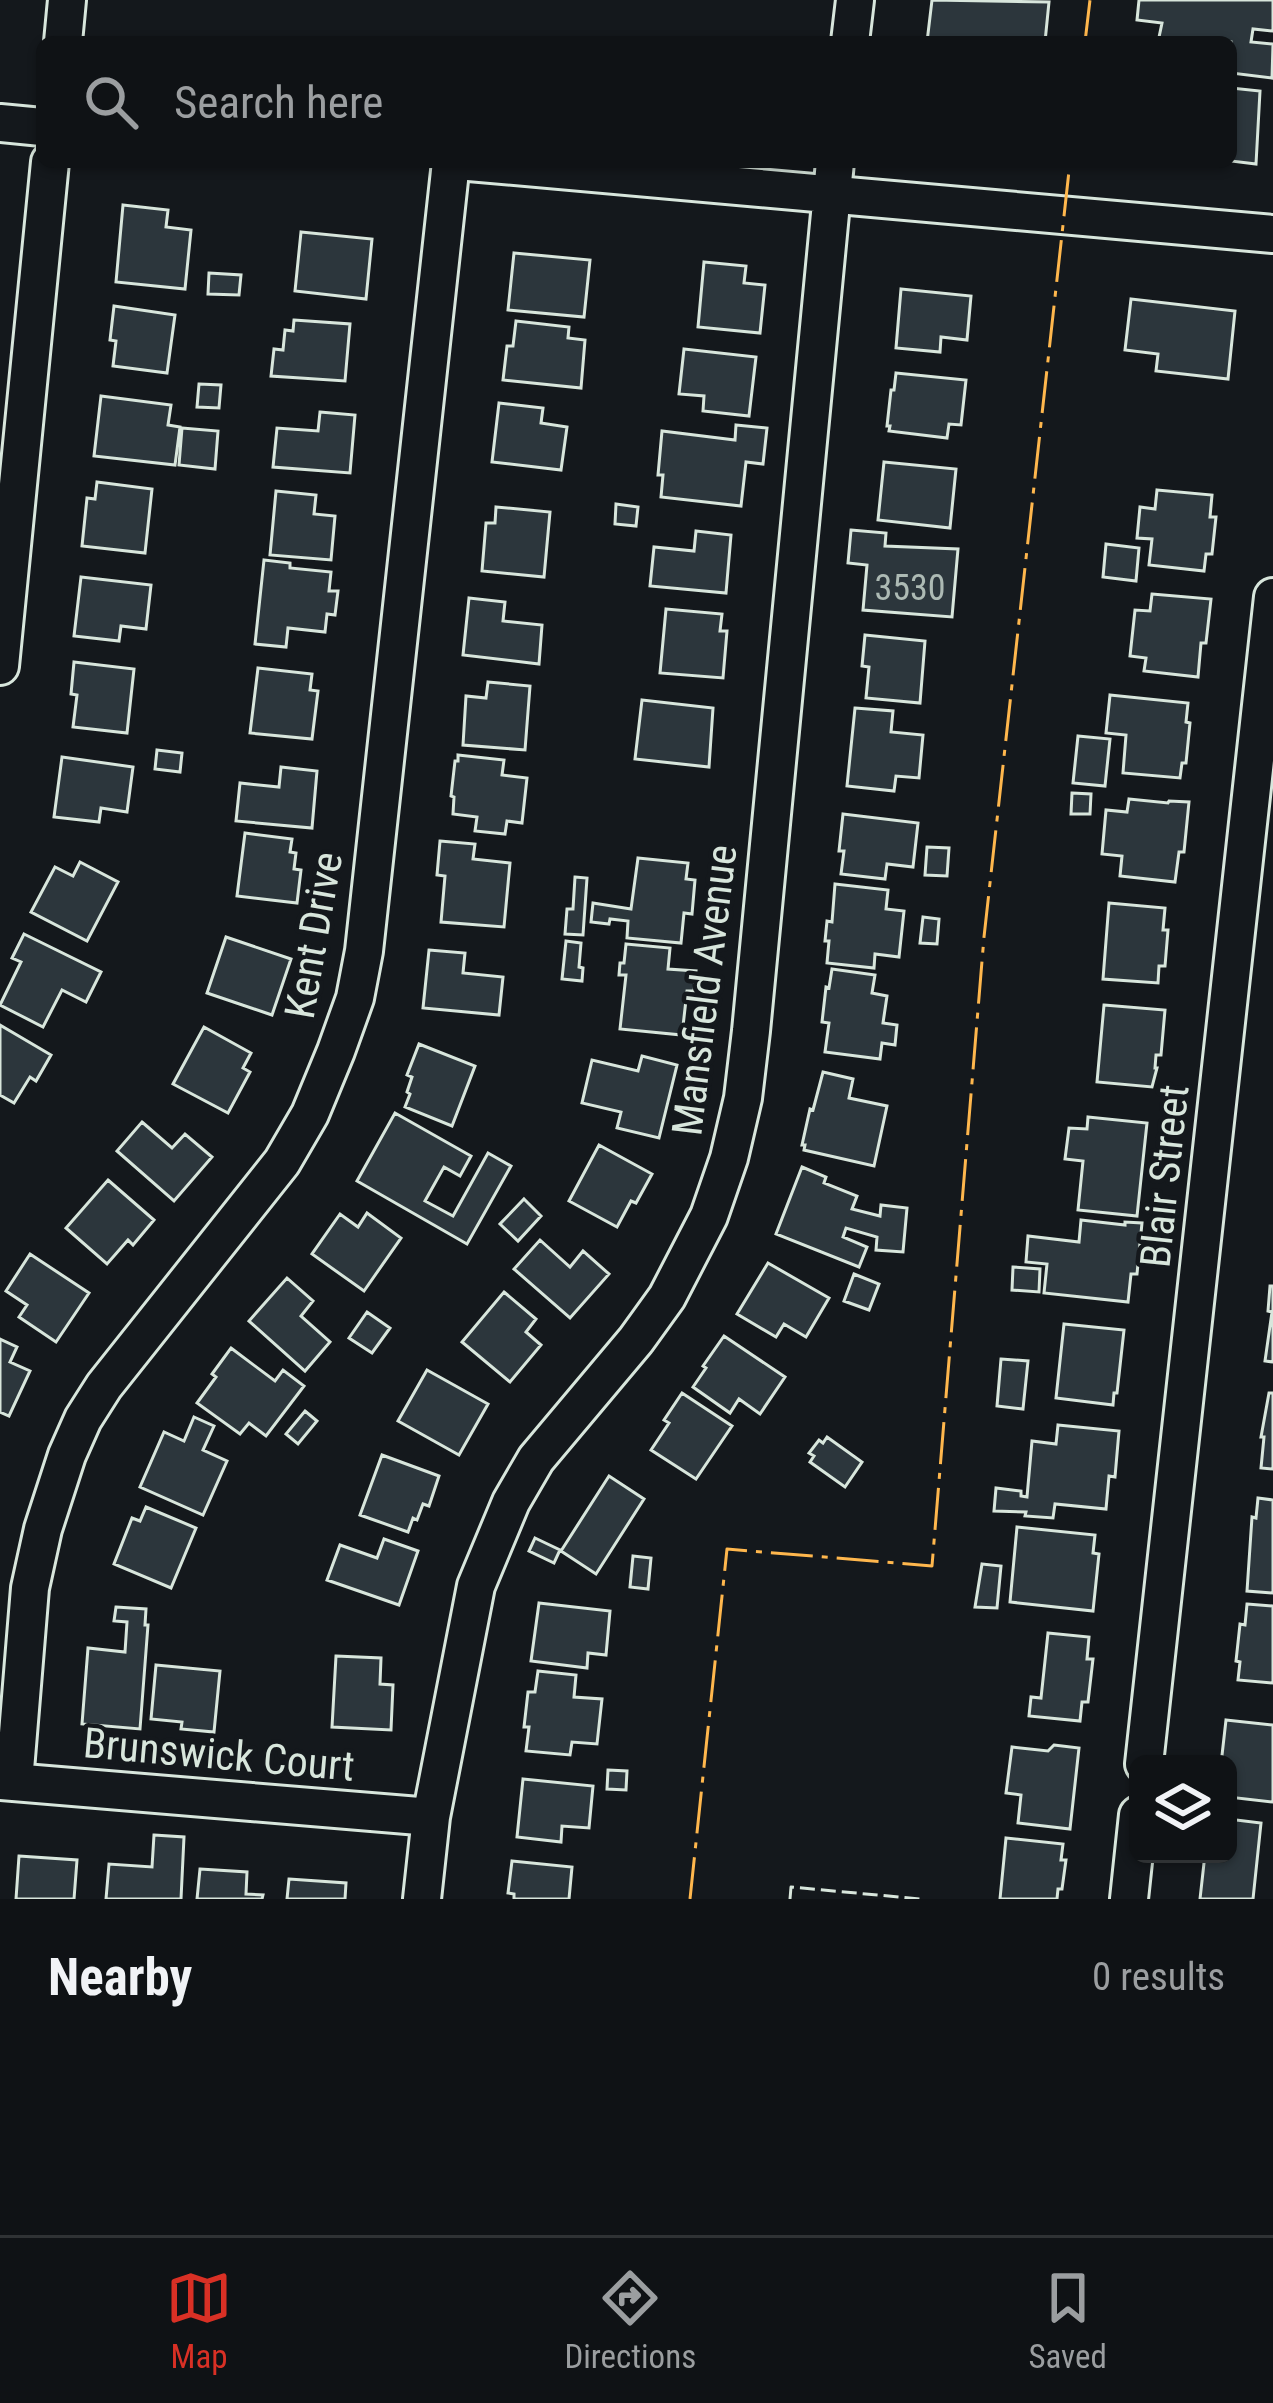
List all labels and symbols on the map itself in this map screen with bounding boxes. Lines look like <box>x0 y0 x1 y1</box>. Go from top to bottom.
house number: 3530 <box>874 567 946 609</box>
street label: Mansfield Avenue <box>662 842 747 1138</box>
street label: Kent Drive <box>275 848 352 1022</box>
street label: Blair Street <box>1131 1082 1198 1270</box>
street label: Brunswick Court <box>81 1718 357 1791</box>

